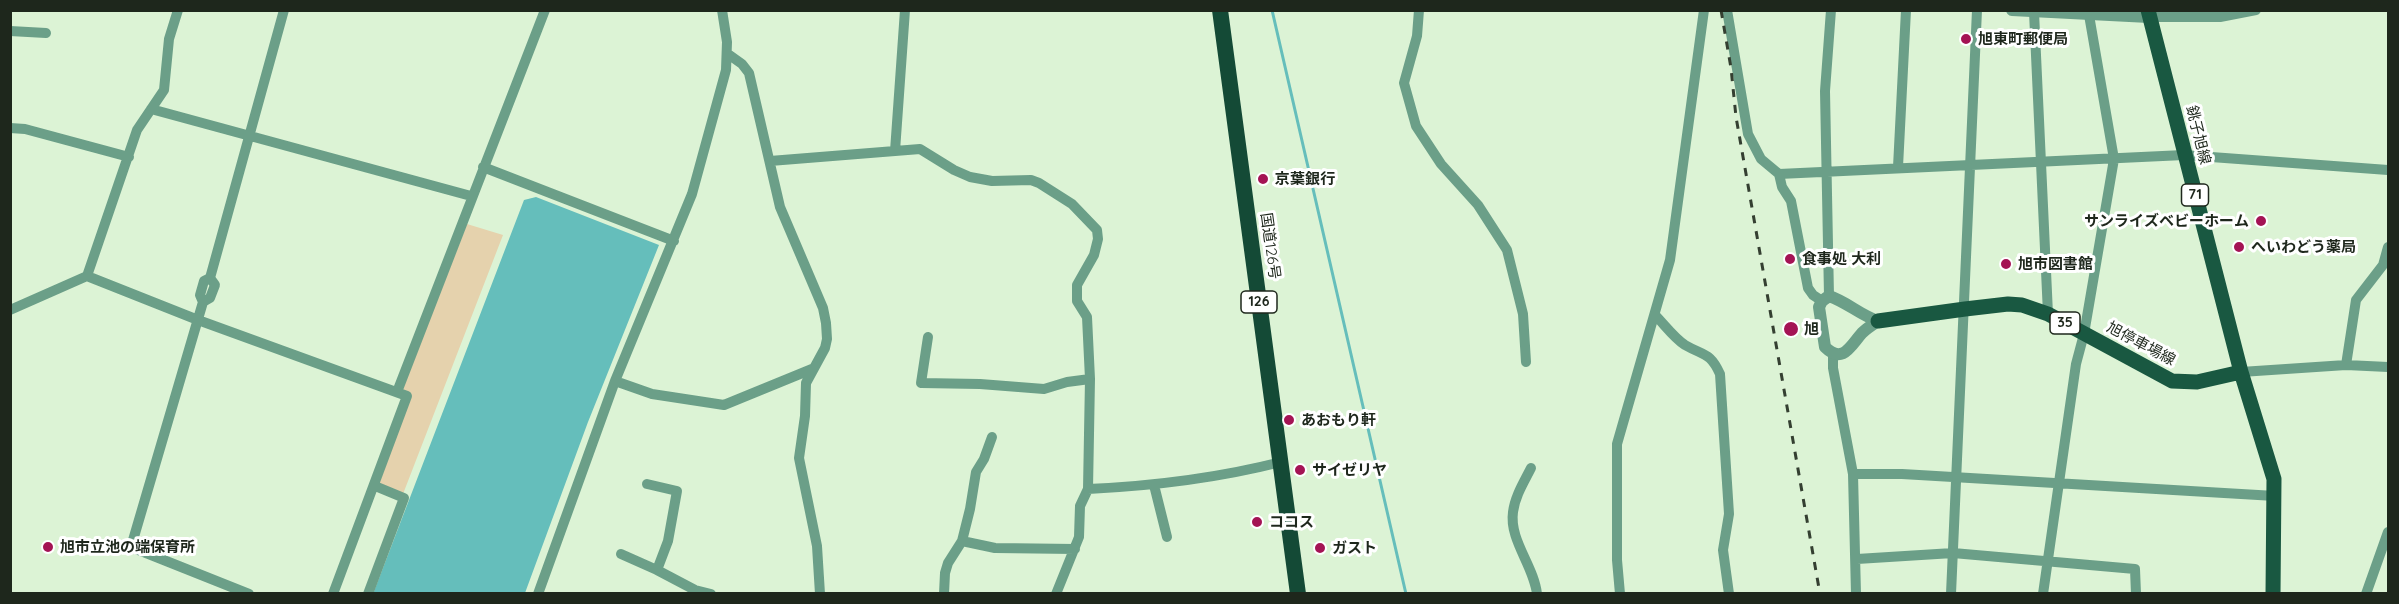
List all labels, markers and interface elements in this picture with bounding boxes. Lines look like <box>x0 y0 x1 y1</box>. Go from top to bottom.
place label: 旭東町郵便局 <box>1978 30 2068 48</box>
marker: 旭東町郵便局 <box>1959 32 1973 46</box>
street label: 銚子旭線 <box>2182 104 2214 166</box>
place label: 京葉銀行 <box>1275 170 1335 188</box>
marker: 京葉銀行 <box>1256 172 1270 186</box>
road number: 71 <box>2182 184 2208 206</box>
street label: 国道126号 <box>1256 212 1284 280</box>
place label: サンライズベビーホーム <box>2084 212 2249 230</box>
marker: サンライズベビーホーム <box>2254 214 2268 228</box>
place label: へいわどう薬局 <box>2251 238 2356 256</box>
marker: へいわどう薬局 <box>2232 240 2246 254</box>
place label: 食事処 大利 <box>1802 250 1881 268</box>
marker: 食事処 大利 <box>1783 252 1797 266</box>
place label: 旭市図書館 <box>2018 255 2093 273</box>
marker: 旭市図書館 <box>1999 257 2013 271</box>
road number: 126 <box>1241 291 1277 313</box>
road number: 35 <box>2050 312 2080 334</box>
street label: 旭停車場線 <box>2104 318 2178 370</box>
marker: 旭 <box>1782 320 1800 338</box>
place label: 旭 <box>1804 320 1819 338</box>
place label: あおもり軒 <box>1301 411 1376 429</box>
marker: あおもり軒 <box>1282 413 1296 427</box>
place label: サイゼリヤ <box>1312 461 1387 479</box>
marker: サイゼリヤ <box>1293 463 1307 477</box>
place label: ココス <box>1269 513 1314 531</box>
marker: ココス <box>1250 515 1264 529</box>
place label: 旭市立池の端保育所 <box>60 538 195 556</box>
place label: ガスト <box>1332 539 1377 557</box>
marker: 旭市立池の端保育所 <box>41 540 55 554</box>
marker: ガスト <box>1313 541 1327 555</box>

